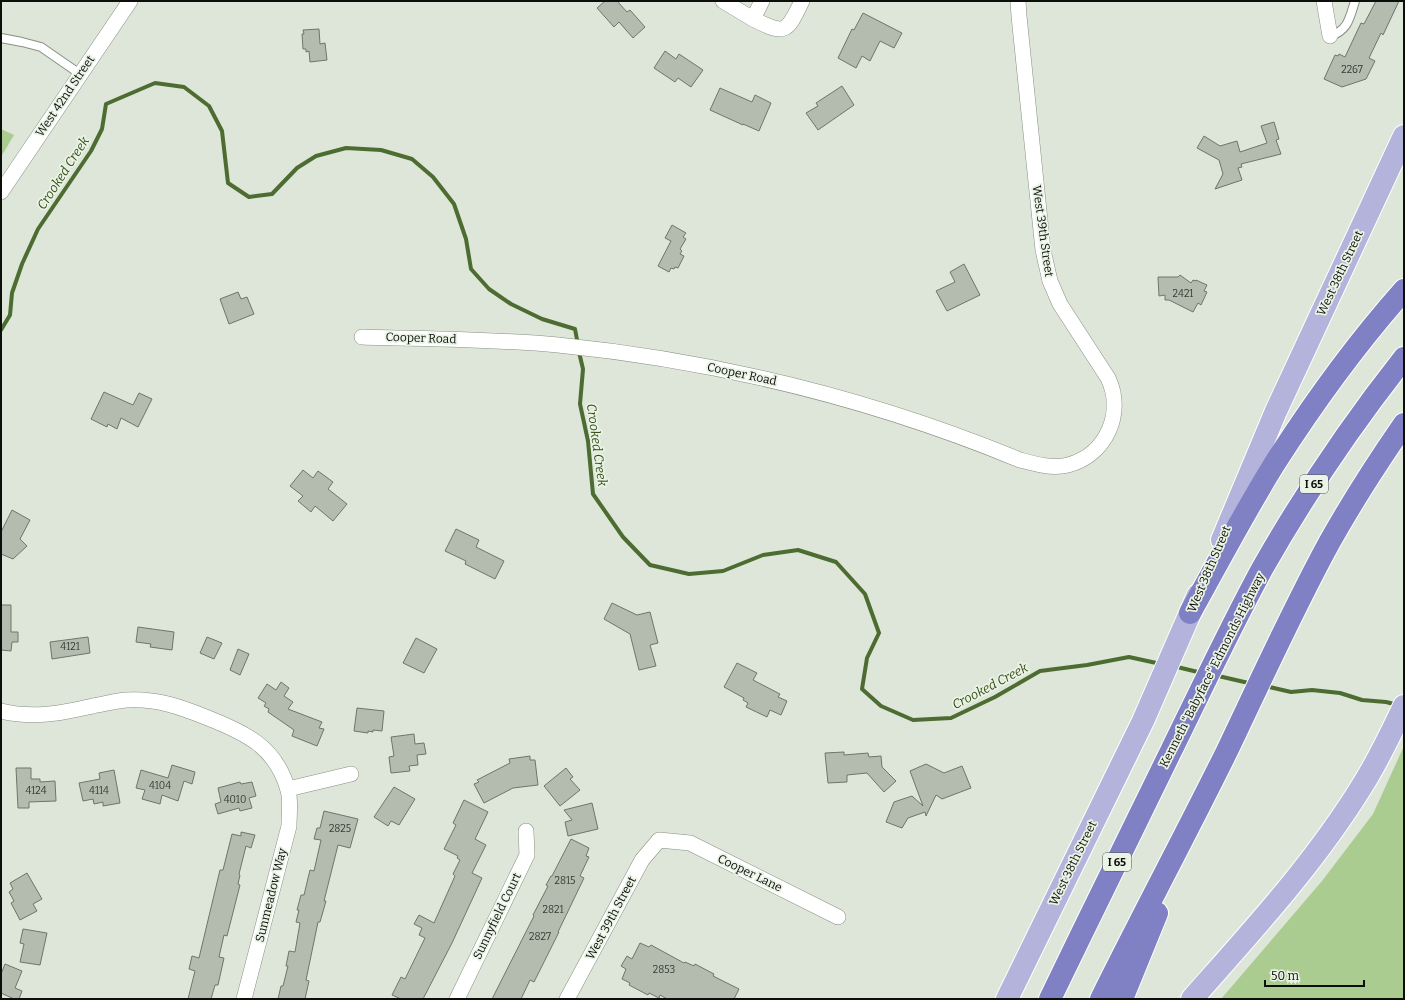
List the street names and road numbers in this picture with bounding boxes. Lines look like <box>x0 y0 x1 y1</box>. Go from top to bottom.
street label: West 42nd Street <box>33 52 98 139</box>
street label: West 39th Street <box>1030 184 1056 278</box>
street label: West 38th Street <box>1314 228 1366 318</box>
street label: Cooper Road <box>385 330 457 346</box>
street label: Cooper Road <box>706 360 778 388</box>
road number: I 65 <box>1300 475 1328 493</box>
street label: West 38th Street <box>1185 523 1234 614</box>
street label: Kenneth "Babyface" Edmonds Highway <box>1157 570 1268 770</box>
street label: West 38th Street <box>1046 818 1100 908</box>
street label: Sunmeadow Way <box>253 846 290 943</box>
street label: Cooper Lane <box>716 851 784 895</box>
road number: I 65 <box>1103 853 1131 871</box>
street label: Sunnyfield Court <box>470 870 524 961</box>
street label: West 39th Street <box>583 873 639 962</box>

